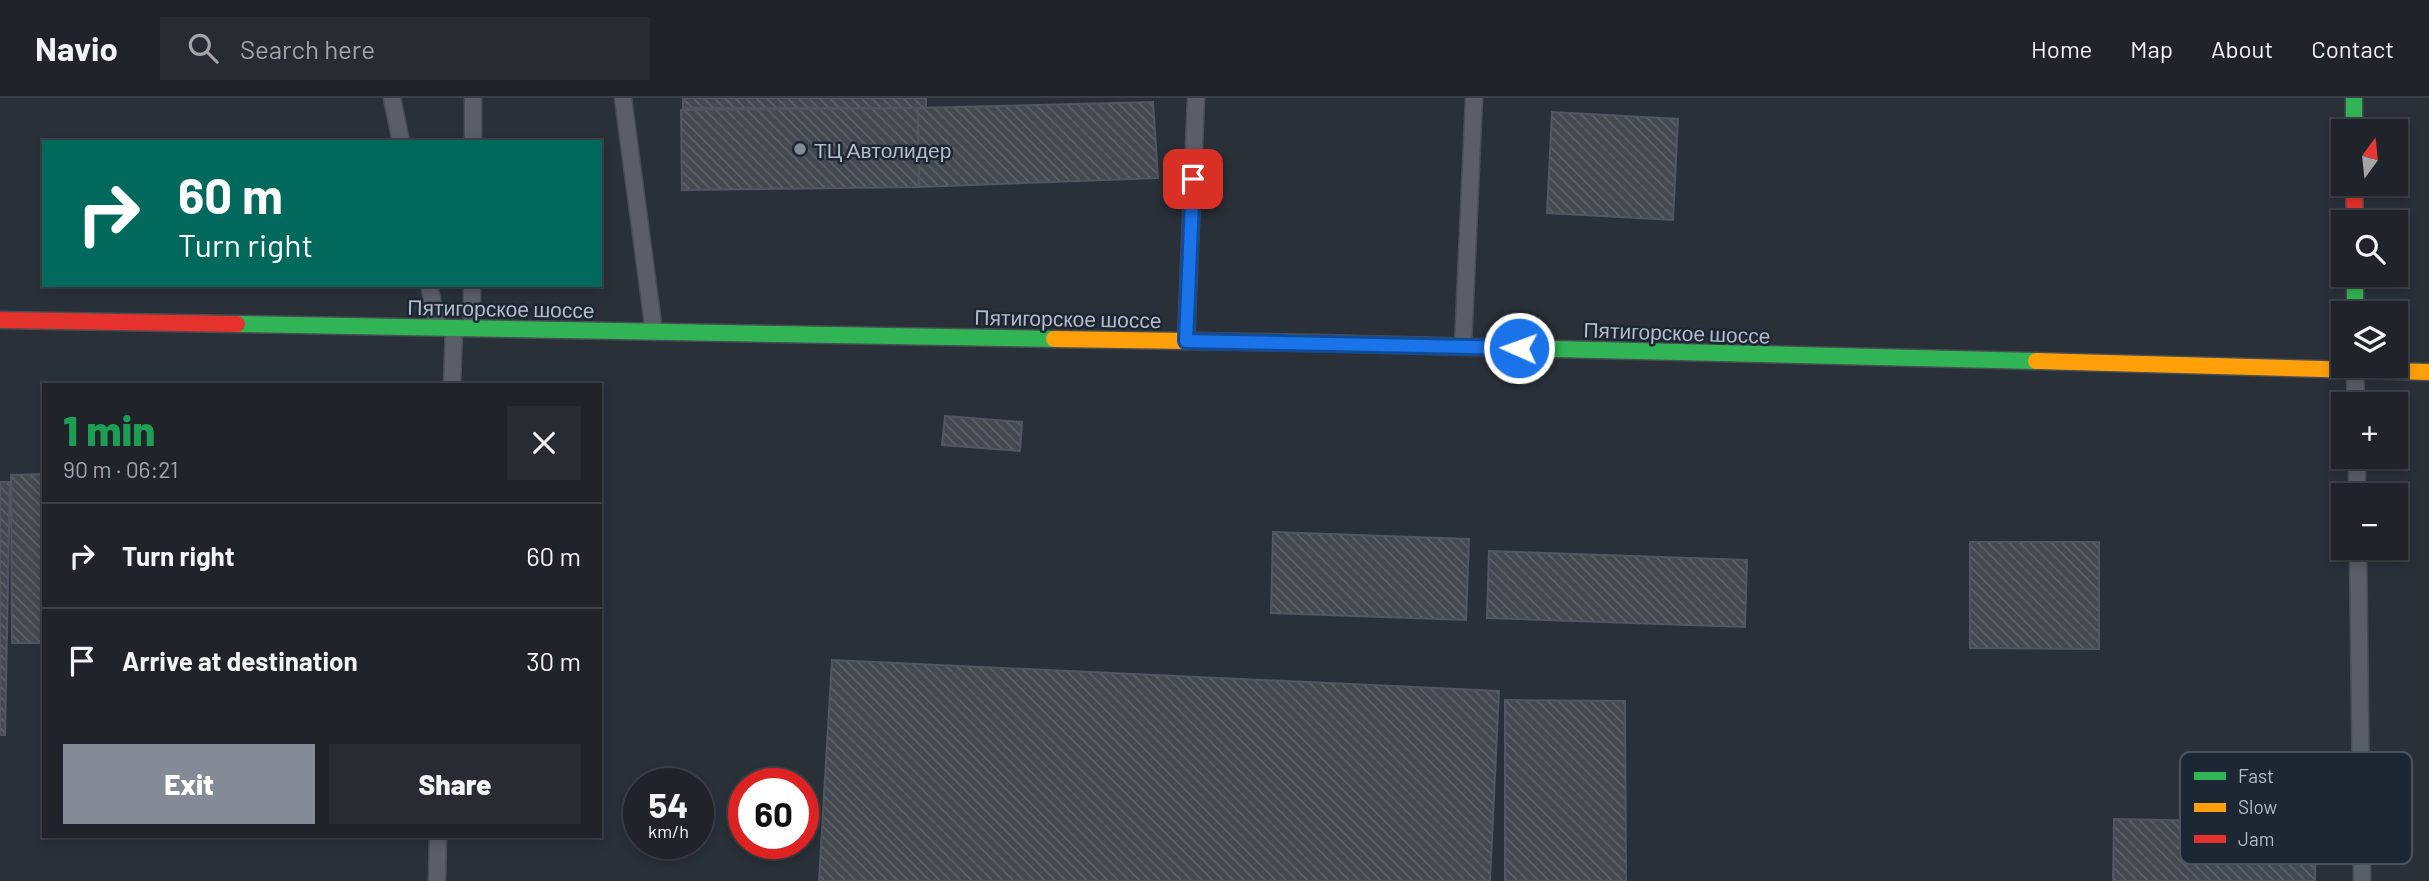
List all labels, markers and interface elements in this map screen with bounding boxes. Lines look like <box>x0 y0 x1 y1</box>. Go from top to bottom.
search box <box>160 17 650 80</box>
text: Navio <box>35 28 118 68</box>
icon: search <box>184 29 222 67</box>
text: Search here <box>240 33 375 64</box>
text: Home <box>2031 34 2092 63</box>
text: Map <box>2130 34 2173 63</box>
text: About <box>2211 34 2273 63</box>
text: Contact <box>2311 34 2394 63</box>
north arrow <box>2331 119 2408 196</box>
map controls <box>2331 119 2408 560</box>
place label: ТЦ Автолидер <box>814 137 951 162</box>
marker: ТЦ Автолидер <box>792 141 808 157</box>
pin <box>1163 149 1223 209</box>
icon: arrive <box>1174 160 1212 198</box>
text: 60 m <box>178 165 283 224</box>
icon: right <box>63 168 154 259</box>
button: search <box>2331 210 2408 287</box>
text: Turn right <box>178 225 313 263</box>
street label: Пятигорское шоссе <box>407 294 595 322</box>
button: layers <box>2331 301 2408 378</box>
street label: Пятигорское шоссе <box>974 304 1162 332</box>
position arrow <box>1482 311 1556 385</box>
street label: Пятигорское шоссе <box>1583 316 1771 348</box>
button: + <box>2331 392 2408 469</box>
text: 1 min <box>63 404 155 454</box>
button: close <box>507 406 581 480</box>
text: 90 m · 06:21 <box>63 455 178 483</box>
button: − <box>2331 483 2408 560</box>
icon: right <box>63 537 101 575</box>
text: Turn right <box>122 540 235 571</box>
text: 60 m <box>526 540 581 571</box>
icon: arrive <box>63 642 101 680</box>
text: Arrive at destination <box>122 645 358 676</box>
text: 30 m <box>526 645 581 676</box>
button: Exit <box>63 744 315 824</box>
button: Share <box>329 744 581 824</box>
legend <box>2180 752 2412 864</box>
text: Fast <box>2238 764 2274 787</box>
speed limit sign: 60 <box>728 768 819 859</box>
text: 54 <box>648 783 689 825</box>
text: Slow <box>2238 795 2277 818</box>
text: km/h <box>648 820 689 842</box>
text: Jam <box>2238 827 2274 850</box>

